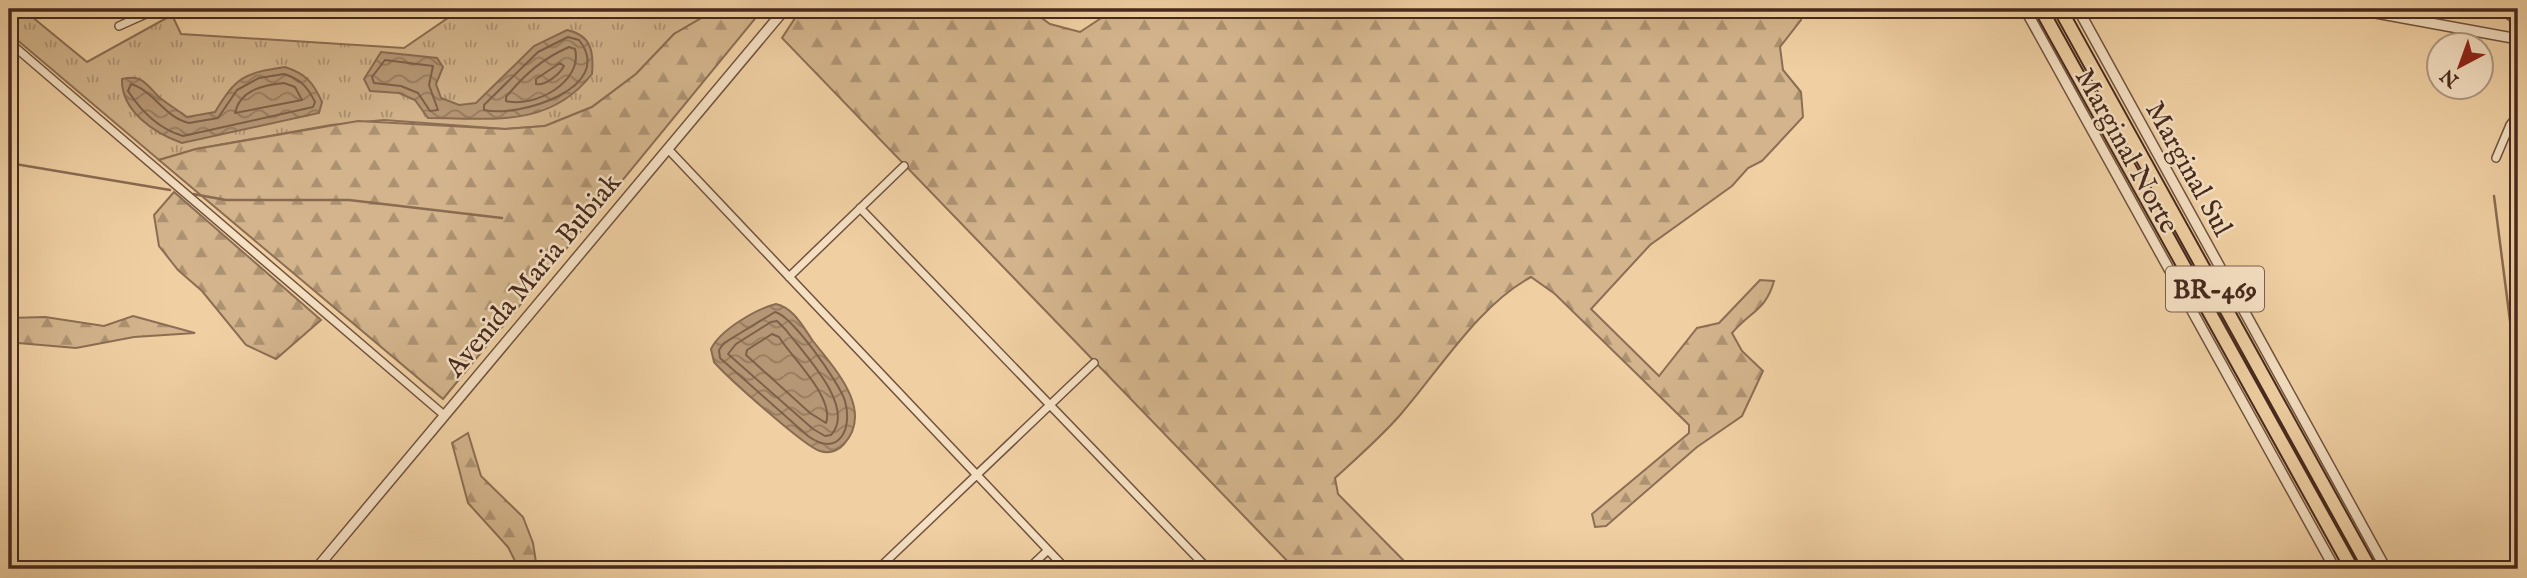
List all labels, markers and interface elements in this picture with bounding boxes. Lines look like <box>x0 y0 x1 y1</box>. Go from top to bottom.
north arrow <box>2426 32 2496 102</box>
street label: Marginal Norte <box>2066 63 2186 240</box>
text: N <box>2436 63 2465 92</box>
street label: Marginal Sul <box>2136 96 2239 243</box>
street label: Avenida Maria Bubiak <box>438 166 630 386</box>
road number: BR-469 <box>2166 266 2264 312</box>

